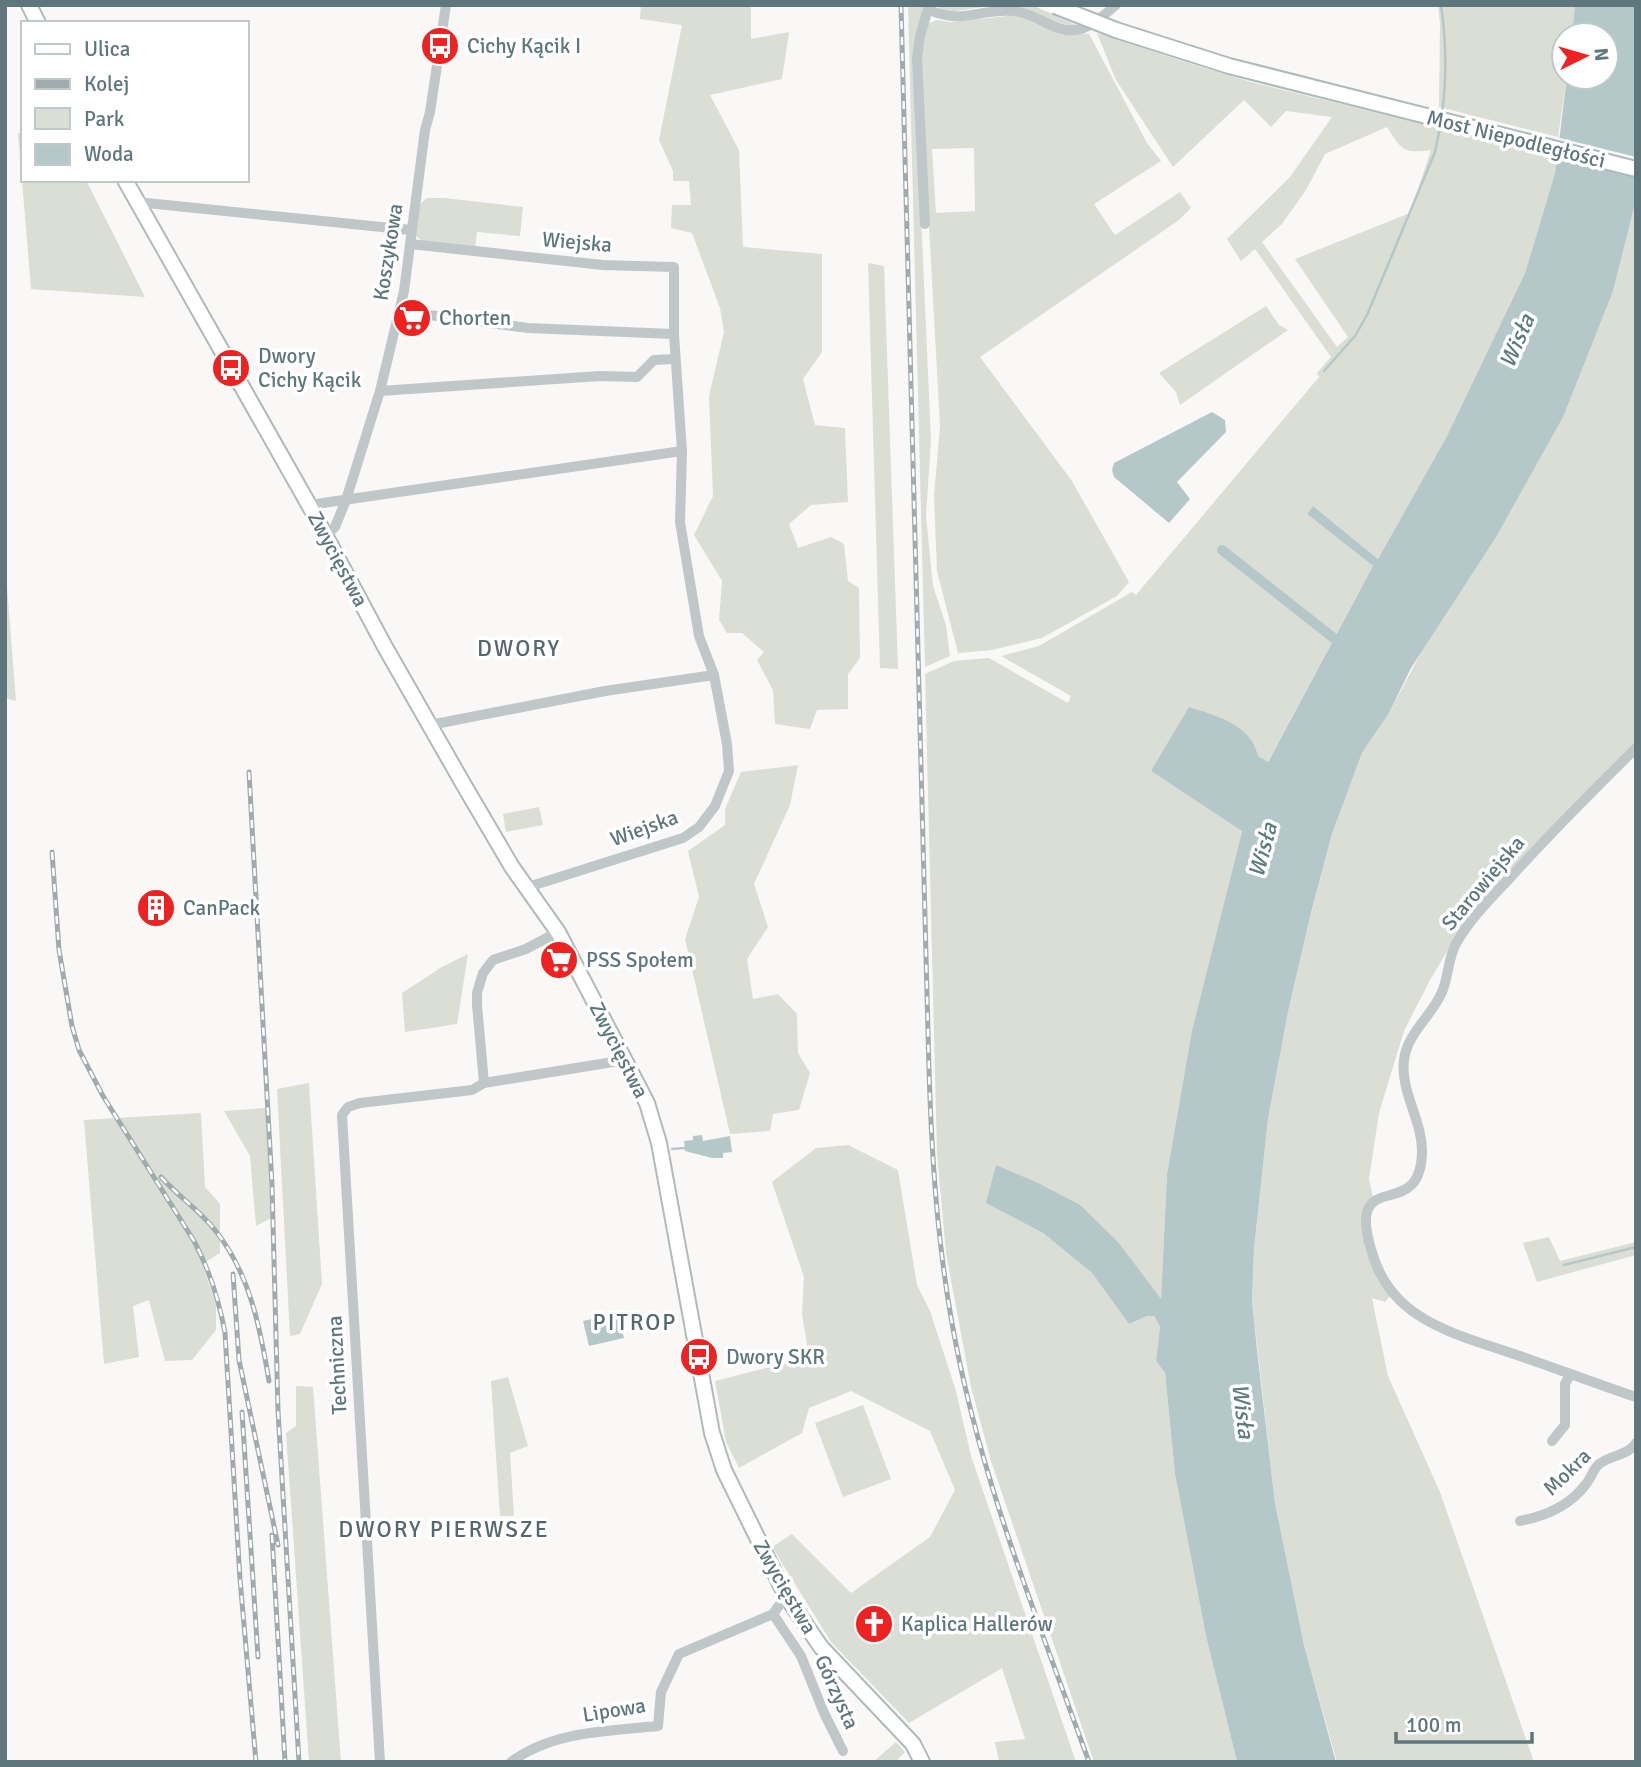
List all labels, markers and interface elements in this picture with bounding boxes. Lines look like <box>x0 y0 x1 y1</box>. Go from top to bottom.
legend <box>21 21 248 182</box>
north arrow <box>1550 21 1620 91</box>
bus stop icon: Cichy Kącik I <box>419 25 461 67</box>
place label: Cichy Kącik I <box>467 33 581 59</box>
text: Ulica <box>84 36 130 62</box>
text: N <box>1588 47 1613 62</box>
text: Kolej <box>84 71 129 97</box>
street label: Most Niepodległości <box>1424 104 1608 174</box>
text: Park <box>84 106 125 132</box>
text: Woda <box>84 141 134 167</box>
street label: Koszykowa <box>368 202 408 302</box>
street label: Wiejska <box>541 226 613 258</box>
supermarket icon: Chorten <box>391 297 433 339</box>
place label: Chorten <box>439 305 511 331</box>
water label: Wisła <box>1493 309 1542 372</box>
place label: Dwory Cichy Kącik <box>258 343 362 393</box>
bus stop icon: Dwory Cichy Kącik <box>210 347 252 389</box>
street label: Zwycięstwa <box>302 507 374 611</box>
district label: DWORY <box>477 634 561 663</box>
street label: Wiejska <box>607 804 681 852</box>
water label: Wisła <box>1242 818 1284 880</box>
street label: Starowiejska <box>1436 830 1530 936</box>
building icon: CanPack <box>135 887 177 929</box>
place label: CanPack <box>183 895 261 921</box>
supermarket icon: PSS Społem <box>538 939 580 981</box>
place label: PSS Społem <box>586 947 694 973</box>
street label: Zwycięstwa <box>584 998 654 1102</box>
district label: PITROP <box>593 1308 677 1337</box>
street label: Techniczna <box>321 1315 353 1415</box>
bus stop icon: Dwory SKR <box>678 1336 720 1378</box>
place label: Dwory SKR <box>726 1344 825 1370</box>
water label: Wisła <box>1225 1382 1261 1441</box>
street label: Mokra <box>1538 1443 1596 1501</box>
district label: DWORY PIERWSZE <box>338 1515 550 1544</box>
street label: Zwycięstwa <box>748 1535 822 1639</box>
church icon: Kaplica Hallerów <box>853 1603 895 1645</box>
place label: Kaplica Hallerów <box>901 1611 1053 1637</box>
street label: Górzysta <box>809 1651 865 1733</box>
street label: Lipowa <box>580 1692 648 1728</box>
scale bar <box>1396 1700 1532 1744</box>
text: 100 m <box>1406 1712 1461 1738</box>

